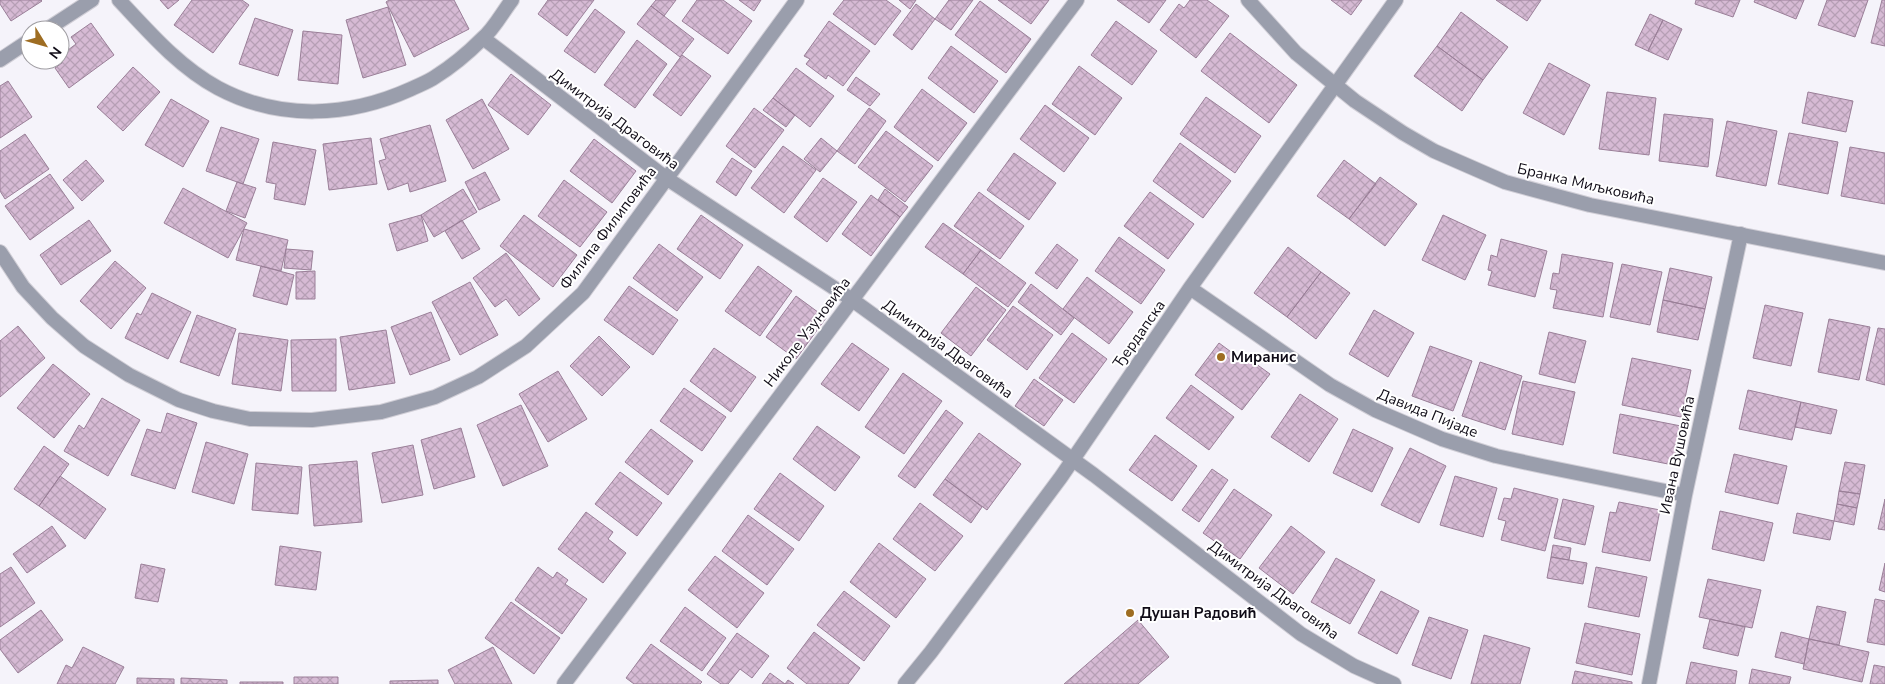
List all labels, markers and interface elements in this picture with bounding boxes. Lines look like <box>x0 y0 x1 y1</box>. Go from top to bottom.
north arrow <box>20 20 70 70</box>
text: N <box>44 43 66 62</box>
street label: Димитрија Драговића <box>547 64 683 174</box>
street label: Бранка Миљковића <box>1515 158 1657 210</box>
street label: Филипа Филиповића <box>555 162 661 294</box>
street label: Николе Узуновића <box>759 273 855 391</box>
street label: Димитрија Драговића <box>879 295 1017 403</box>
street label: Ђердапска <box>1108 296 1170 372</box>
place label: Миранис <box>1231 347 1296 367</box>
marker: Миранис <box>1215 351 1227 363</box>
street label: Давида Пијаде <box>1375 384 1481 442</box>
street label: Ивана Вушовића <box>1655 394 1699 516</box>
street label: Димитрија Драговића <box>1205 536 1343 644</box>
place label: Душан Радовић <box>1140 603 1257 623</box>
marker: Душан Радовић <box>1124 607 1136 619</box>

